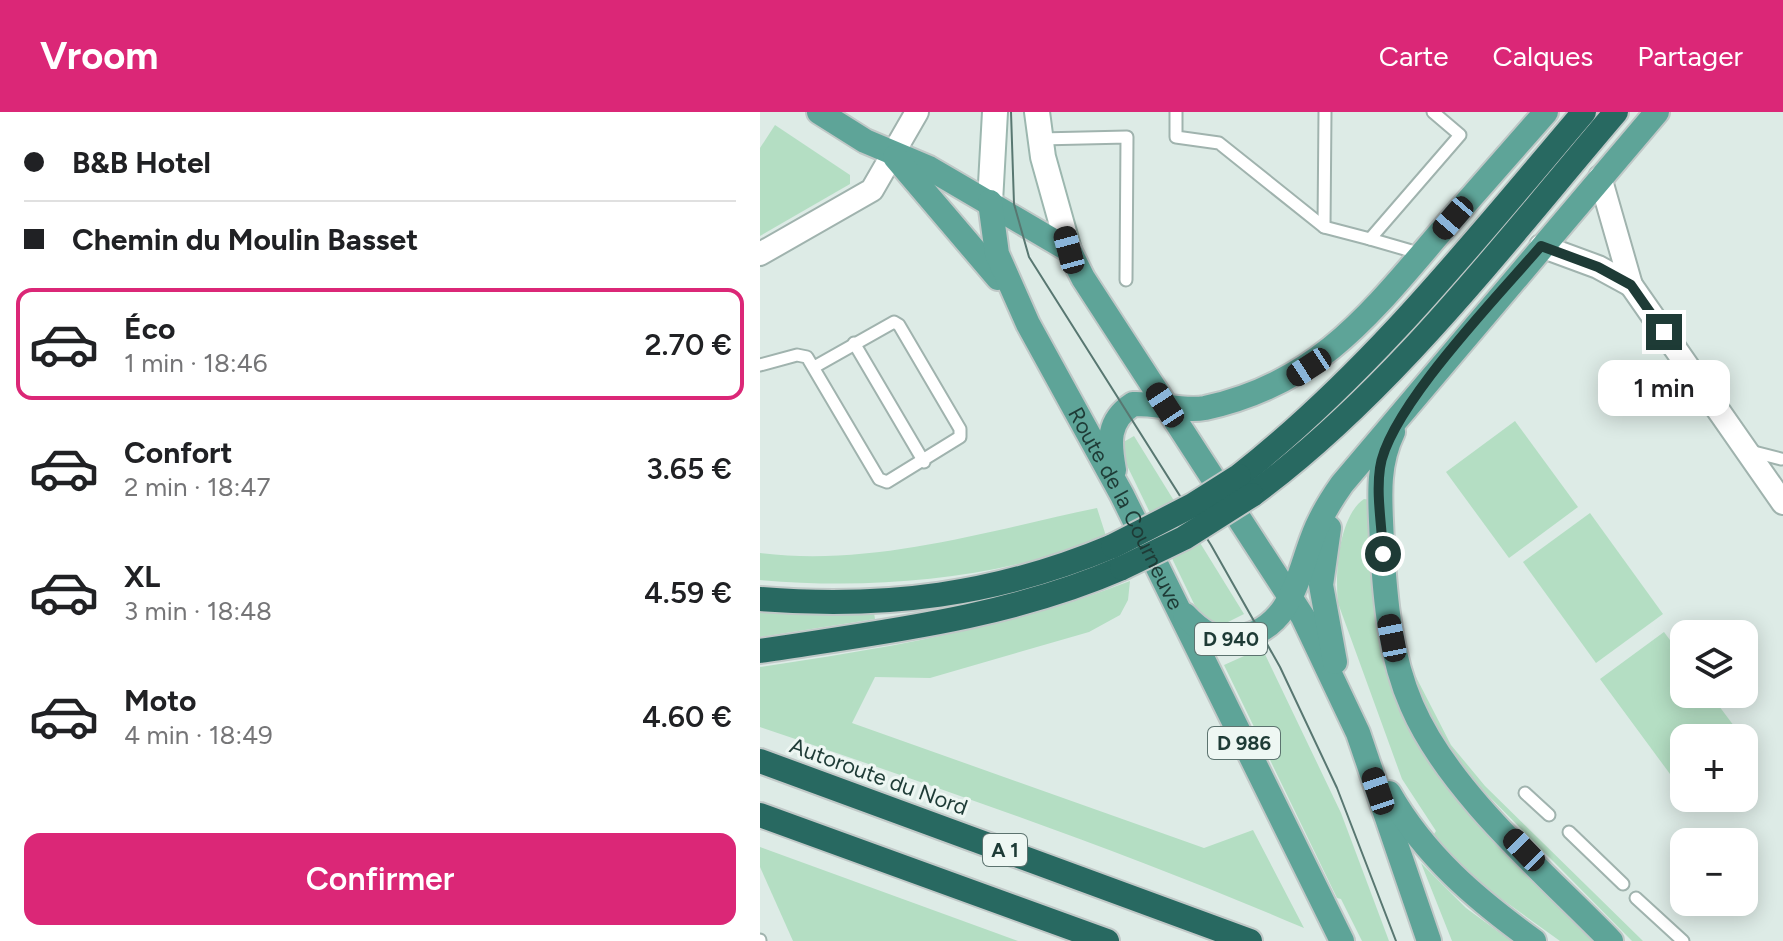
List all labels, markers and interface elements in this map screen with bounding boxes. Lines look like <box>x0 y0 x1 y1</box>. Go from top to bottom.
text: Vroom <box>40 33 158 79</box>
text: Carte <box>1379 39 1449 73</box>
text: Calques <box>1493 39 1593 73</box>
text: Partager <box>1637 39 1743 73</box>
text: B&B Hotel <box>72 144 211 181</box>
car <box>1428 192 1478 244</box>
text: Chemin du Moulin Basset <box>72 221 418 258</box>
car <box>1051 224 1087 276</box>
icon: car <box>28 308 100 380</box>
text: Éco <box>124 310 175 347</box>
route end <box>1646 314 1682 350</box>
text: 2.70 € <box>644 326 732 363</box>
car <box>1282 344 1336 390</box>
text: 1 min · 18:46 <box>124 347 267 379</box>
callout: 1 min <box>1598 360 1730 416</box>
text: 1 min <box>1634 372 1694 404</box>
car <box>1142 378 1188 432</box>
street label: Route de la Courneuve <box>1062 402 1189 614</box>
icon: car <box>28 432 100 504</box>
text: Confort <box>124 434 233 471</box>
text: 3.65 € <box>646 450 732 487</box>
text: 2 min · 18:47 <box>124 471 270 503</box>
route start <box>1365 536 1401 572</box>
icon: car <box>28 556 100 628</box>
text: XL <box>124 558 160 595</box>
text: 4.59 € <box>644 574 732 611</box>
text: 3 min · 18:48 <box>124 595 272 627</box>
car <box>1376 612 1408 664</box>
map controls <box>1670 620 1758 916</box>
button: layers <box>1670 620 1758 708</box>
road number: D 940 <box>1195 623 1267 655</box>
icon: car <box>28 680 100 752</box>
text: Moto <box>124 682 196 719</box>
text: 4.60 € <box>642 698 732 735</box>
text: 4 min · 18:49 <box>124 719 273 751</box>
button: + <box>1670 724 1758 812</box>
road number: D 986 <box>1208 727 1280 759</box>
street label: Autoroute du Nord <box>786 732 971 821</box>
car <box>1359 764 1397 818</box>
car <box>1499 824 1549 876</box>
button: − <box>1670 828 1758 916</box>
button: Confirmer <box>24 833 736 925</box>
road number: A 1 <box>983 834 1027 866</box>

